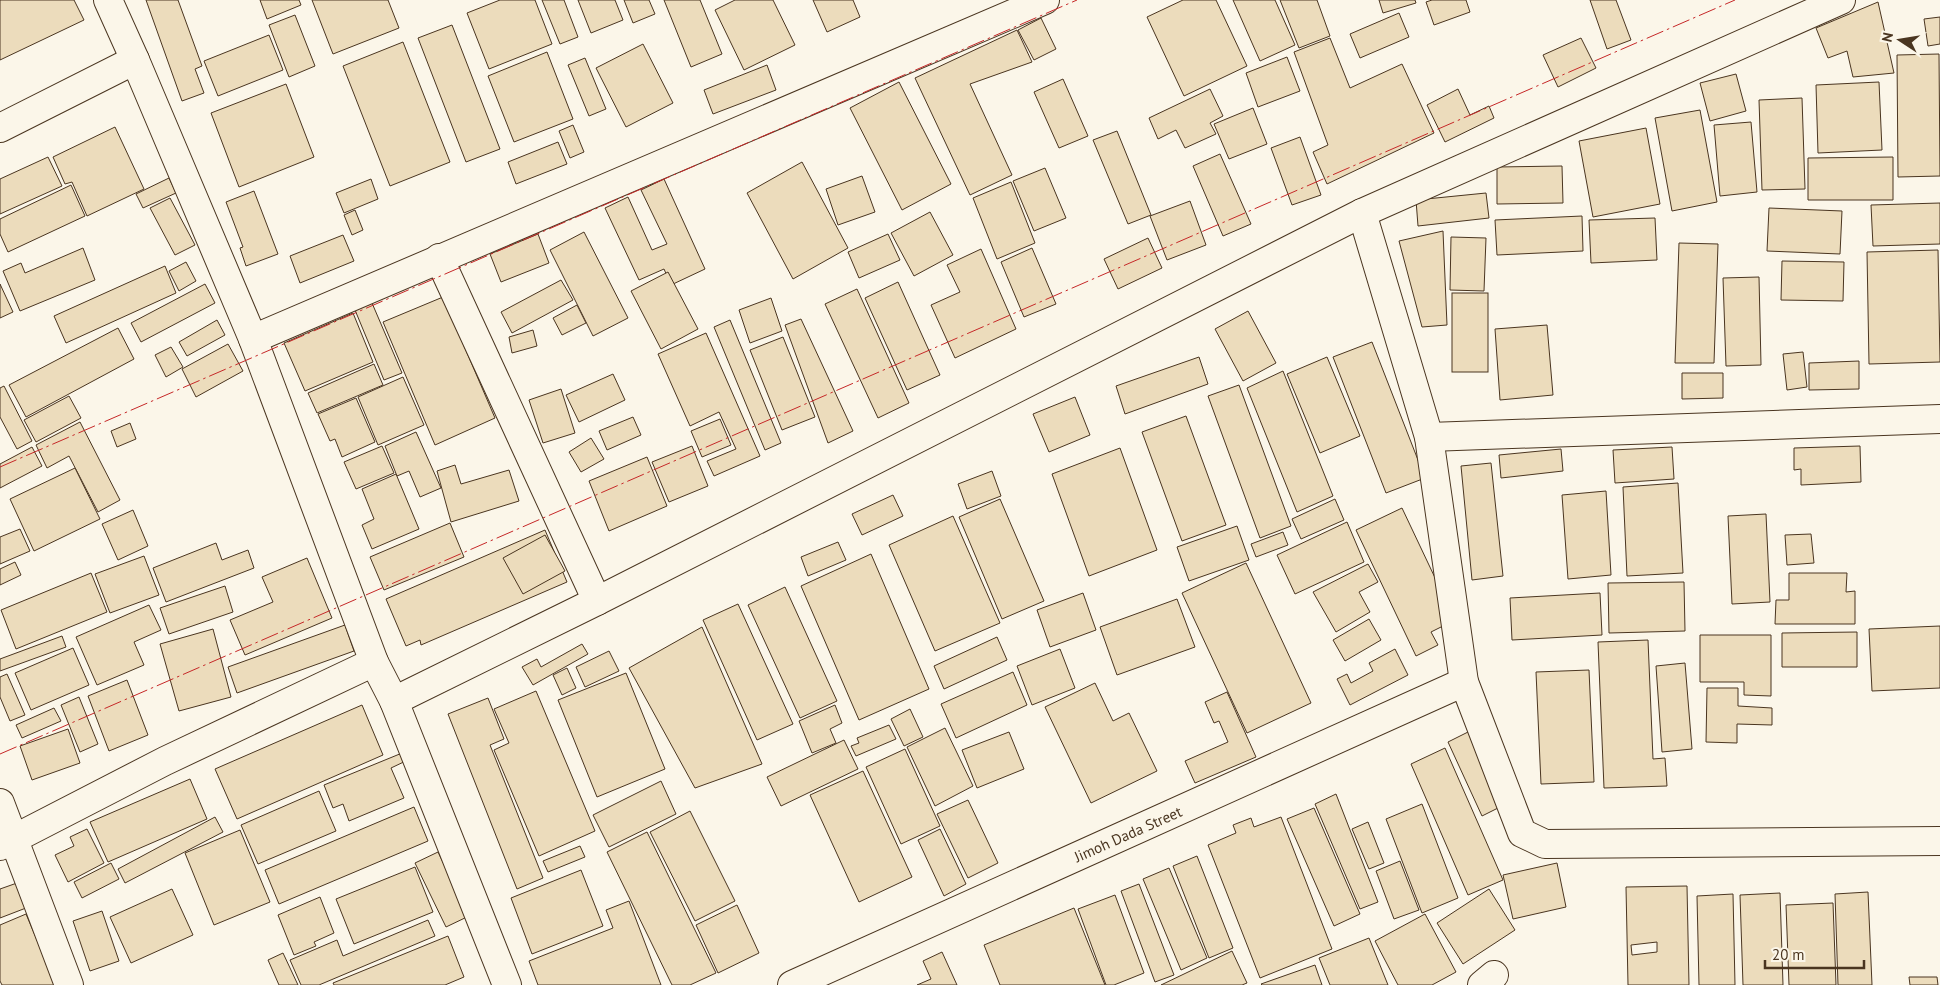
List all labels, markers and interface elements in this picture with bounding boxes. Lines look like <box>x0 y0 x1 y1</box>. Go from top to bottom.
north arrow <box>1875 15 1925 65</box>
text: N <box>1878 31 1897 44</box>
street label: Jimoh Dada Street <box>1070 802 1185 867</box>
scale bar <box>1765 938 1864 970</box>
text: 20 m <box>1772 945 1805 964</box>

